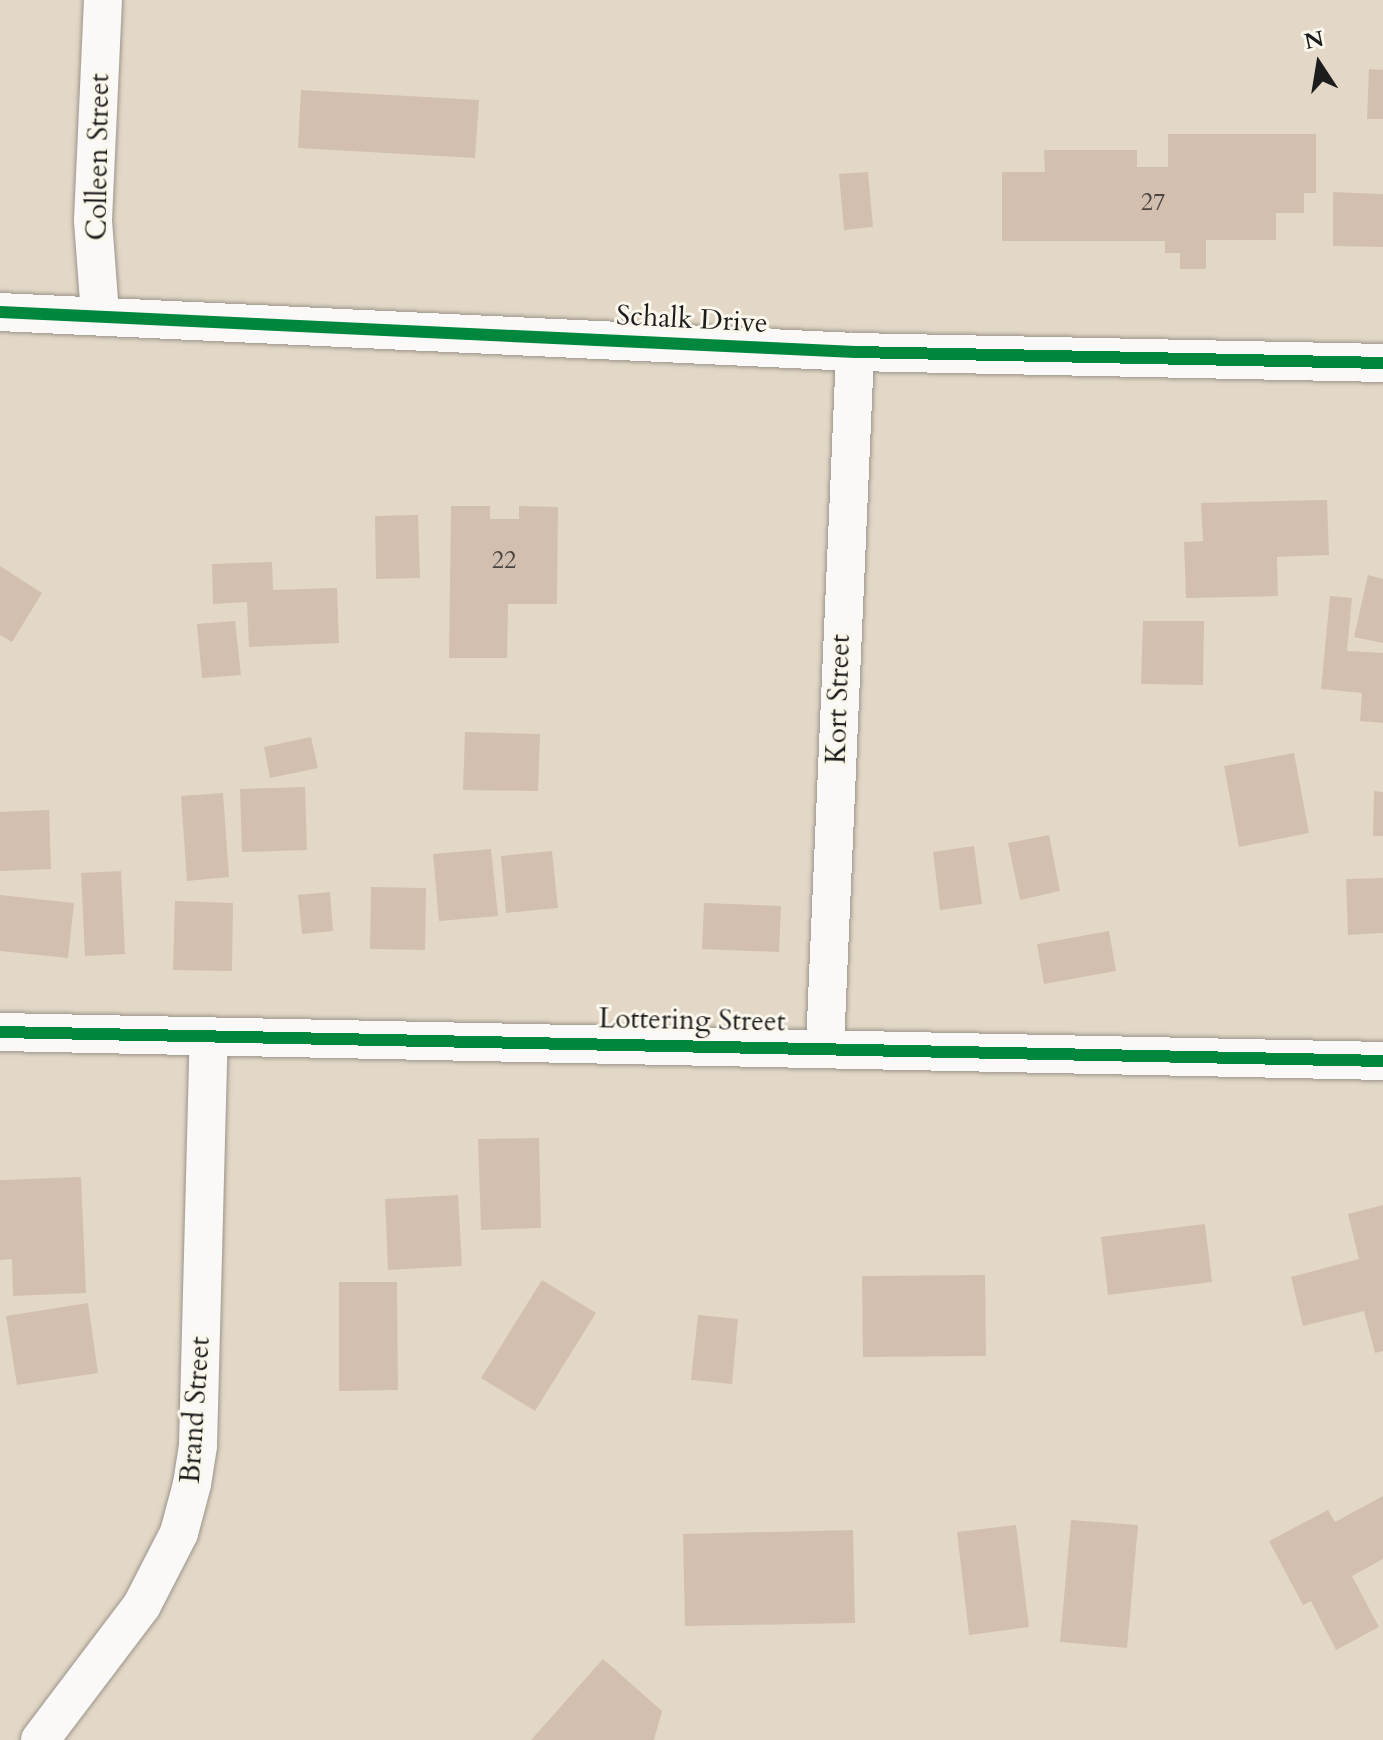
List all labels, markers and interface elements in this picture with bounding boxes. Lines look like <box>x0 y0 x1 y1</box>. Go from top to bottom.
north arrow <box>1279 24 1359 104</box>
text: N <box>1302 24 1326 57</box>
street label: Colleen Street <box>80 73 116 241</box>
house number: 27 <box>1141 189 1165 217</box>
street label: Schalk Drive <box>615 298 769 340</box>
house number: 22 <box>492 547 516 575</box>
street label: Kort Street <box>819 633 857 765</box>
street label: Lottering Street <box>598 1002 786 1038</box>
street label: Brand Street <box>173 1335 217 1485</box>

